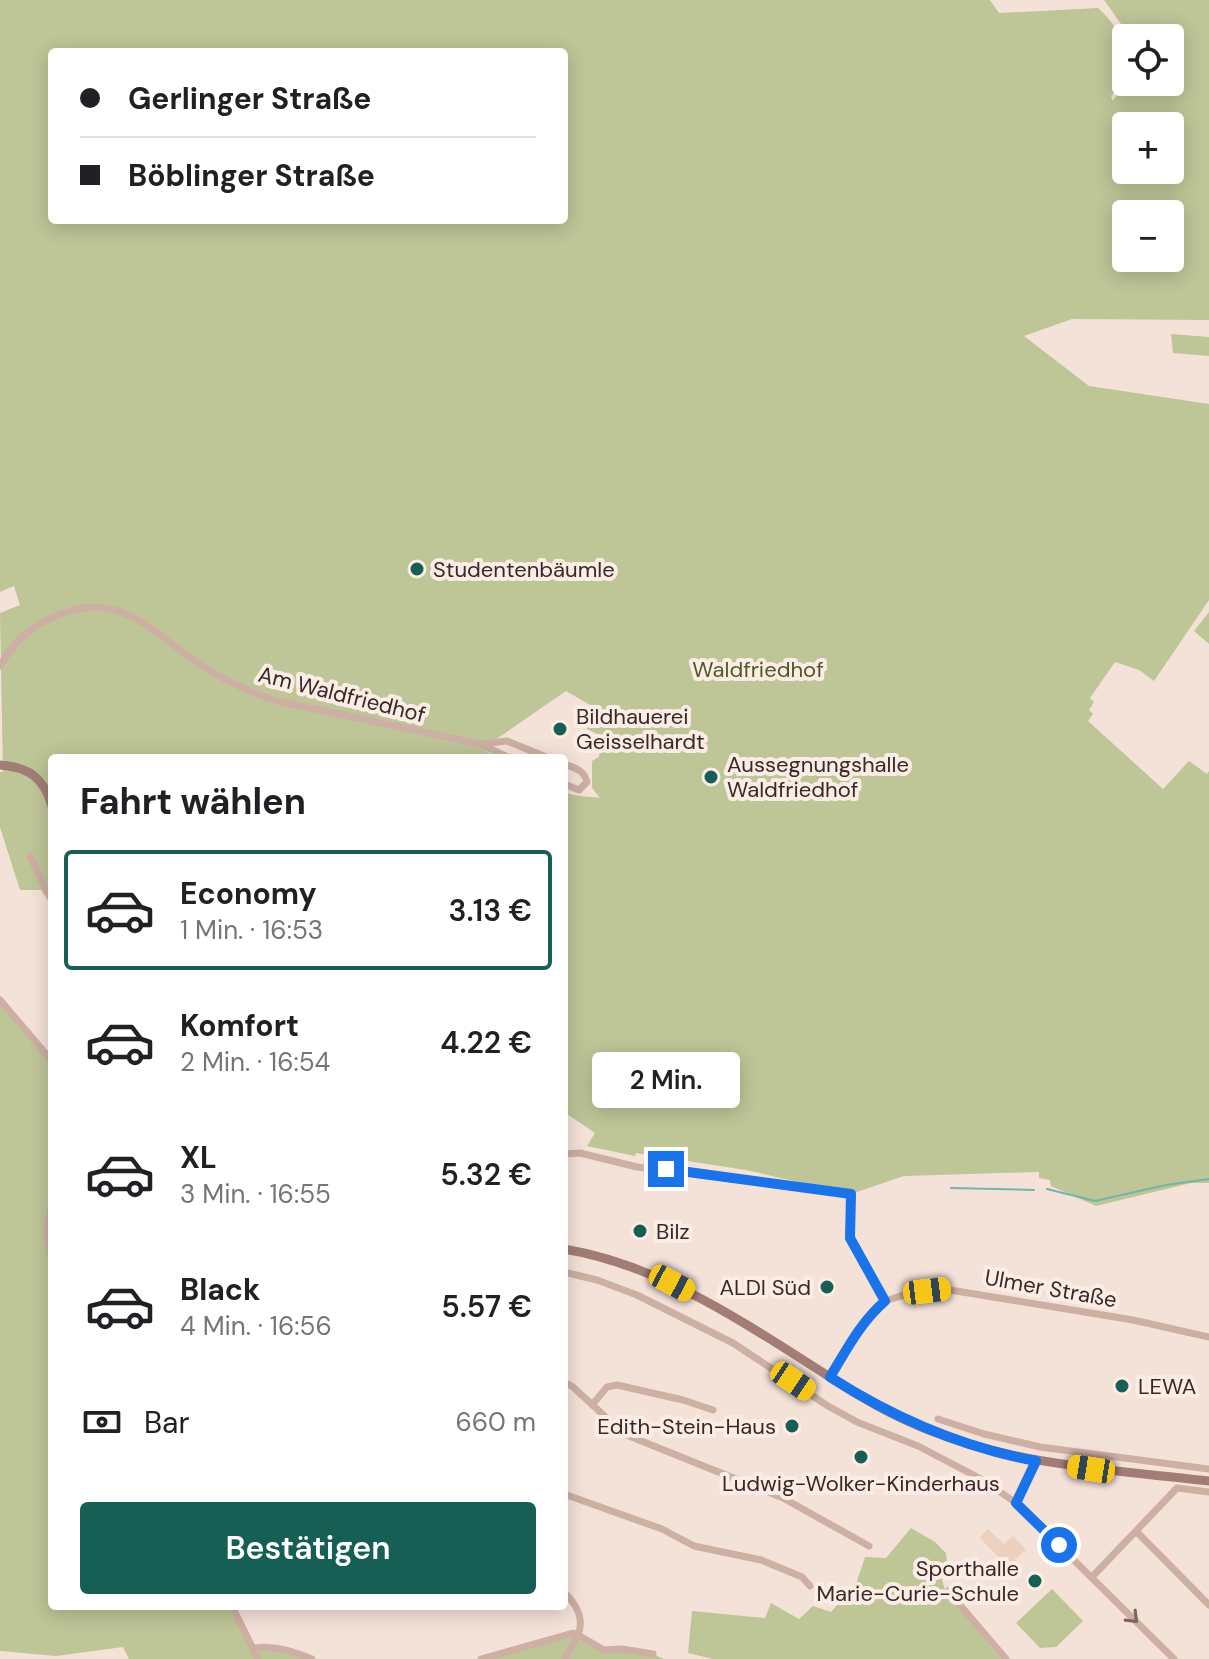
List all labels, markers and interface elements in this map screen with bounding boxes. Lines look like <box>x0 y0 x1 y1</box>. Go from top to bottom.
map controls <box>1112 24 1184 272</box>
button: locate <box>1112 24 1184 96</box>
text: Gerlinger Straße <box>128 79 371 118</box>
button: + <box>1112 112 1184 184</box>
text: Böblinger Straße <box>128 156 375 195</box>
button: − <box>1112 200 1184 272</box>
place label: Studentenbäumle <box>433 555 615 584</box>
marker: Studentenbäumle <box>408 560 426 578</box>
park label: Waldfriedhof <box>692 655 824 684</box>
street label: Am Waldfriedhof <box>255 660 429 729</box>
place label: Bildhauerei Geisselhardt <box>576 702 705 756</box>
marker: Bildhauerei Geisselhardt <box>551 720 569 738</box>
place label: Aussegnungshalle Waldfriedhof <box>727 750 909 804</box>
marker: Aussegnungshalle Waldfriedhof <box>702 768 720 786</box>
text: Fahrt wählen <box>80 778 306 825</box>
icon: car <box>84 874 156 946</box>
text: Economy <box>180 874 317 913</box>
text: 3.13 € <box>449 891 532 930</box>
text: 1 Min. · 16:53 <box>180 913 323 947</box>
icon: car <box>84 1006 156 1078</box>
text: Komfort <box>180 1006 299 1045</box>
text: 4.22 € <box>440 1023 532 1062</box>
text: 2 Min. · 16:54 <box>180 1045 330 1079</box>
callout: 2 Min. <box>592 1053 740 1109</box>
text: 2 Min. <box>630 1063 702 1097</box>
icon: car <box>84 1138 156 1210</box>
text: XL <box>180 1138 217 1177</box>
route end <box>648 1151 684 1187</box>
text: 5.32 € <box>440 1155 532 1194</box>
text: 3 Min. · 16:55 <box>180 1177 331 1211</box>
place label: Bilz <box>656 1217 690 1246</box>
marker: Bilz <box>631 1222 649 1240</box>
car <box>645 1261 699 1305</box>
street label: Ulmer Straße <box>983 1263 1119 1314</box>
icon: car <box>84 1270 156 1342</box>
text: Black <box>180 1270 260 1309</box>
place label: ALDI Süd <box>720 1273 811 1302</box>
car <box>902 1276 952 1306</box>
marker: ALDI Süd <box>818 1278 836 1296</box>
text: 5.57 € <box>441 1287 532 1326</box>
text: 4 Min. · 16:56 <box>180 1309 332 1343</box>
car <box>766 1358 820 1404</box>
place label: LEWA <box>1138 1372 1196 1401</box>
marker: LEWA <box>1113 1377 1131 1395</box>
icon: cash <box>80 1400 124 1444</box>
text: Bar <box>144 1403 190 1442</box>
text: 660 m <box>455 1405 536 1439</box>
place label: Edith-Stein-Haus <box>597 1412 776 1441</box>
marker: Edith-Stein-Haus <box>783 1417 801 1435</box>
marker: Ludwig-Wolker-Kinderhaus <box>852 1448 870 1466</box>
car <box>1065 1453 1117 1485</box>
place label: Ludwig-Wolker-Kinderhaus <box>722 1469 1000 1498</box>
button: Bestätigen <box>80 1502 536 1594</box>
route start <box>1041 1527 1077 1563</box>
place label: Sporthalle Marie-Curie-Schule <box>817 1554 1019 1608</box>
marker: Sporthalle Marie-Curie-Schule <box>1026 1572 1044 1590</box>
one-way arrow <box>1124 1609 1138 1623</box>

